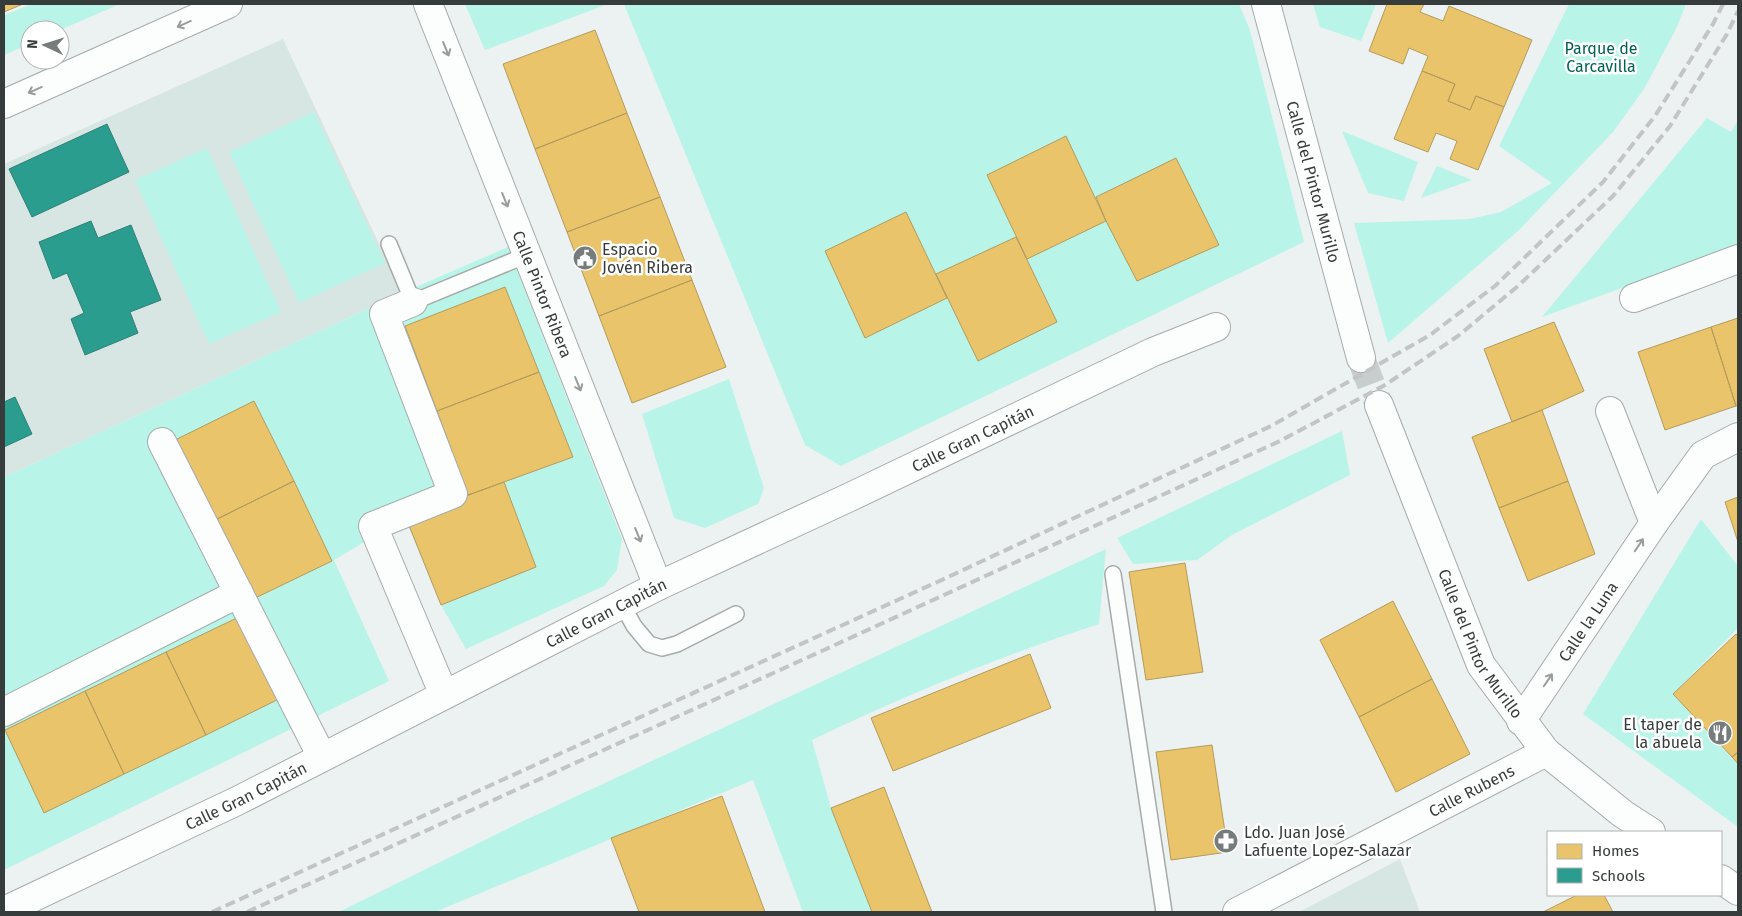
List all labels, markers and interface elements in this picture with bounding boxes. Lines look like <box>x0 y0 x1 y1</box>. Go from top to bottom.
one-way arrow <box>177 19 192 29</box>
north arrow <box>20 20 70 70</box>
text: N <box>24 39 41 49</box>
park label: Parque de Carcavilla <box>1565 39 1637 76</box>
one-way arrow <box>441 41 451 56</box>
one-way arrow <box>28 85 43 95</box>
street label: Calle del Pintor Murillo <box>1282 99 1344 265</box>
one-way arrow <box>501 192 511 207</box>
street label: Calle Pintor Ribera <box>509 228 576 361</box>
place label: Espacio Jovén Ribera <box>602 240 693 277</box>
public building icon: Espacio Jovén Ribera <box>572 245 598 271</box>
one-way arrow <box>574 376 583 391</box>
street label: Calle Gran Capitán <box>909 401 1037 476</box>
one-way arrow <box>634 527 643 542</box>
one-way arrow <box>1634 539 1644 553</box>
street label: Calle del Pintor Murillo <box>1434 566 1527 722</box>
street label: Calle Gran Capitán <box>543 574 670 652</box>
street label: Calle la Luna <box>1555 578 1622 665</box>
one-way arrow <box>1543 673 1554 687</box>
place label: El taper de la abuela <box>1623 715 1702 752</box>
restaurant icon: El taper de la abuela <box>1707 720 1733 746</box>
street label: Calle Gran Capitán <box>182 758 310 834</box>
street label: Calle Rubens <box>1426 761 1518 821</box>
place label: Ldo. Juan José Lafuente Lopez-Salazar <box>1244 823 1412 860</box>
pharmacy icon: Ldo. Juan José Lafuente Lopez-Salazar <box>1213 828 1239 854</box>
legend <box>1547 831 1722 896</box>
text: Homes <box>1592 842 1639 860</box>
text: Schools <box>1592 867 1645 885</box>

